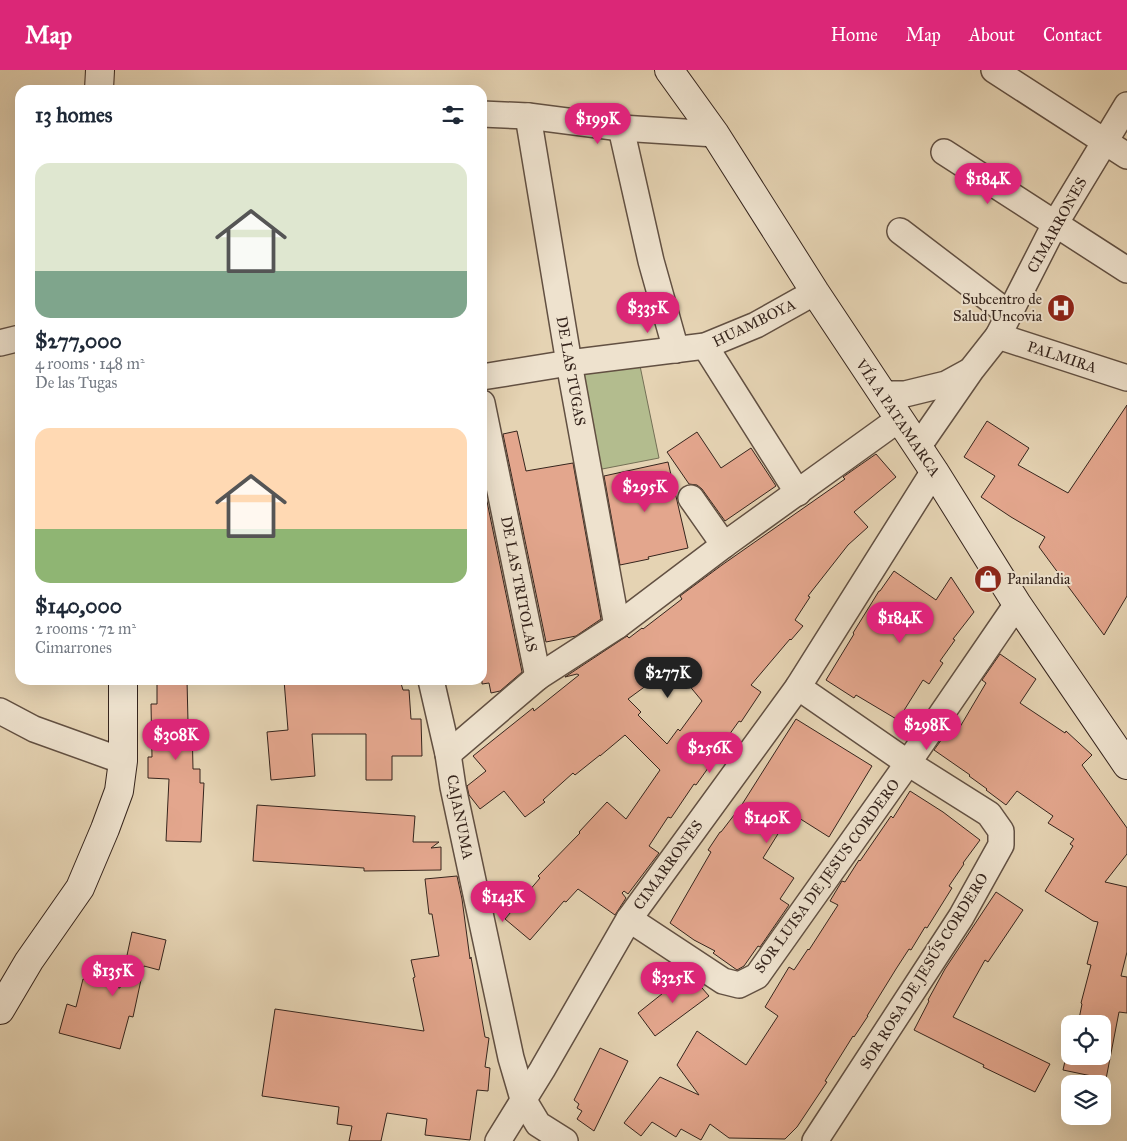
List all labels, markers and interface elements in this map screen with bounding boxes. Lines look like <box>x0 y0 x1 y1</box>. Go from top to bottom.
text: Map <box>25 20 72 50</box>
text: Home <box>831 24 878 46</box>
text: Map <box>906 24 941 46</box>
text: About <box>969 24 1015 46</box>
text: Contact <box>1043 24 1102 46</box>
icon: filters <box>439 101 467 129</box>
text: 13 homes <box>35 102 112 128</box>
pin: $199K <box>563 102 633 145</box>
text: $199K <box>576 109 620 128</box>
pin: $184K <box>953 162 1023 205</box>
text: $184K <box>966 169 1010 188</box>
street label: CIMARRONES <box>1023 174 1091 276</box>
icon: home <box>206 196 296 286</box>
place label: Subcentro de Salud Uncovia <box>953 290 1043 325</box>
pin: $335K <box>613 292 683 334</box>
hospital icon: Subcentro de Salud Uncovia <box>1046 293 1076 323</box>
street label: HUAMBOYA <box>710 295 798 351</box>
text: $335K <box>627 298 669 317</box>
street label: DE LAS TUGAS <box>553 315 589 427</box>
text: $277,000 <box>35 328 122 354</box>
street label: PALMIRA <box>1025 337 1099 377</box>
text: 4 rooms · 148 m² <box>35 354 145 373</box>
street label: VÍA A PATAMARCA <box>851 355 945 480</box>
text: De las Tugas <box>35 373 117 392</box>
icon: home <box>206 461 296 551</box>
pin: $295K <box>610 470 680 513</box>
text: $295K <box>623 477 667 496</box>
street label: DE LAS TRITOLAS <box>497 514 541 654</box>
shop icon: Panilandia <box>973 564 1003 594</box>
place label: Panilandia <box>1007 570 1071 588</box>
text: $140,000 <box>35 593 122 619</box>
pin: $184K <box>865 602 935 644</box>
text: $184K <box>878 608 922 627</box>
text: 2 rooms · 72 m² <box>35 619 136 638</box>
text: Cimarrones <box>35 638 112 657</box>
pin: $277K <box>633 656 703 699</box>
text: $277K <box>645 663 691 682</box>
pin: $298K <box>892 708 962 751</box>
text: $298K <box>904 715 950 734</box>
pin: $308K <box>141 718 211 761</box>
text: $308K <box>153 725 199 744</box>
pin: $256K <box>675 732 745 774</box>
text: $256K <box>688 738 732 757</box>
street label: CAJANUMA <box>442 773 477 861</box>
street label: SOR LUISA DE JESUS CORDERO <box>751 775 904 977</box>
pin: $140K <box>732 802 802 844</box>
text: $140K <box>744 808 790 827</box>
street label: CIMARRONES <box>629 817 707 913</box>
street label: SOR ROSA DE JESÚS CORDERO <box>855 869 993 1073</box>
pin: $143K <box>468 880 538 923</box>
text: $143K <box>482 887 524 906</box>
pin: $135K <box>78 954 148 997</box>
text: $135K <box>92 961 134 980</box>
pin: $325K <box>638 962 708 1004</box>
text: $325K <box>652 968 694 987</box>
map controls <box>1061 1015 1111 1125</box>
button: locate <box>1061 1015 1111 1065</box>
button: layers <box>1061 1075 1111 1125</box>

